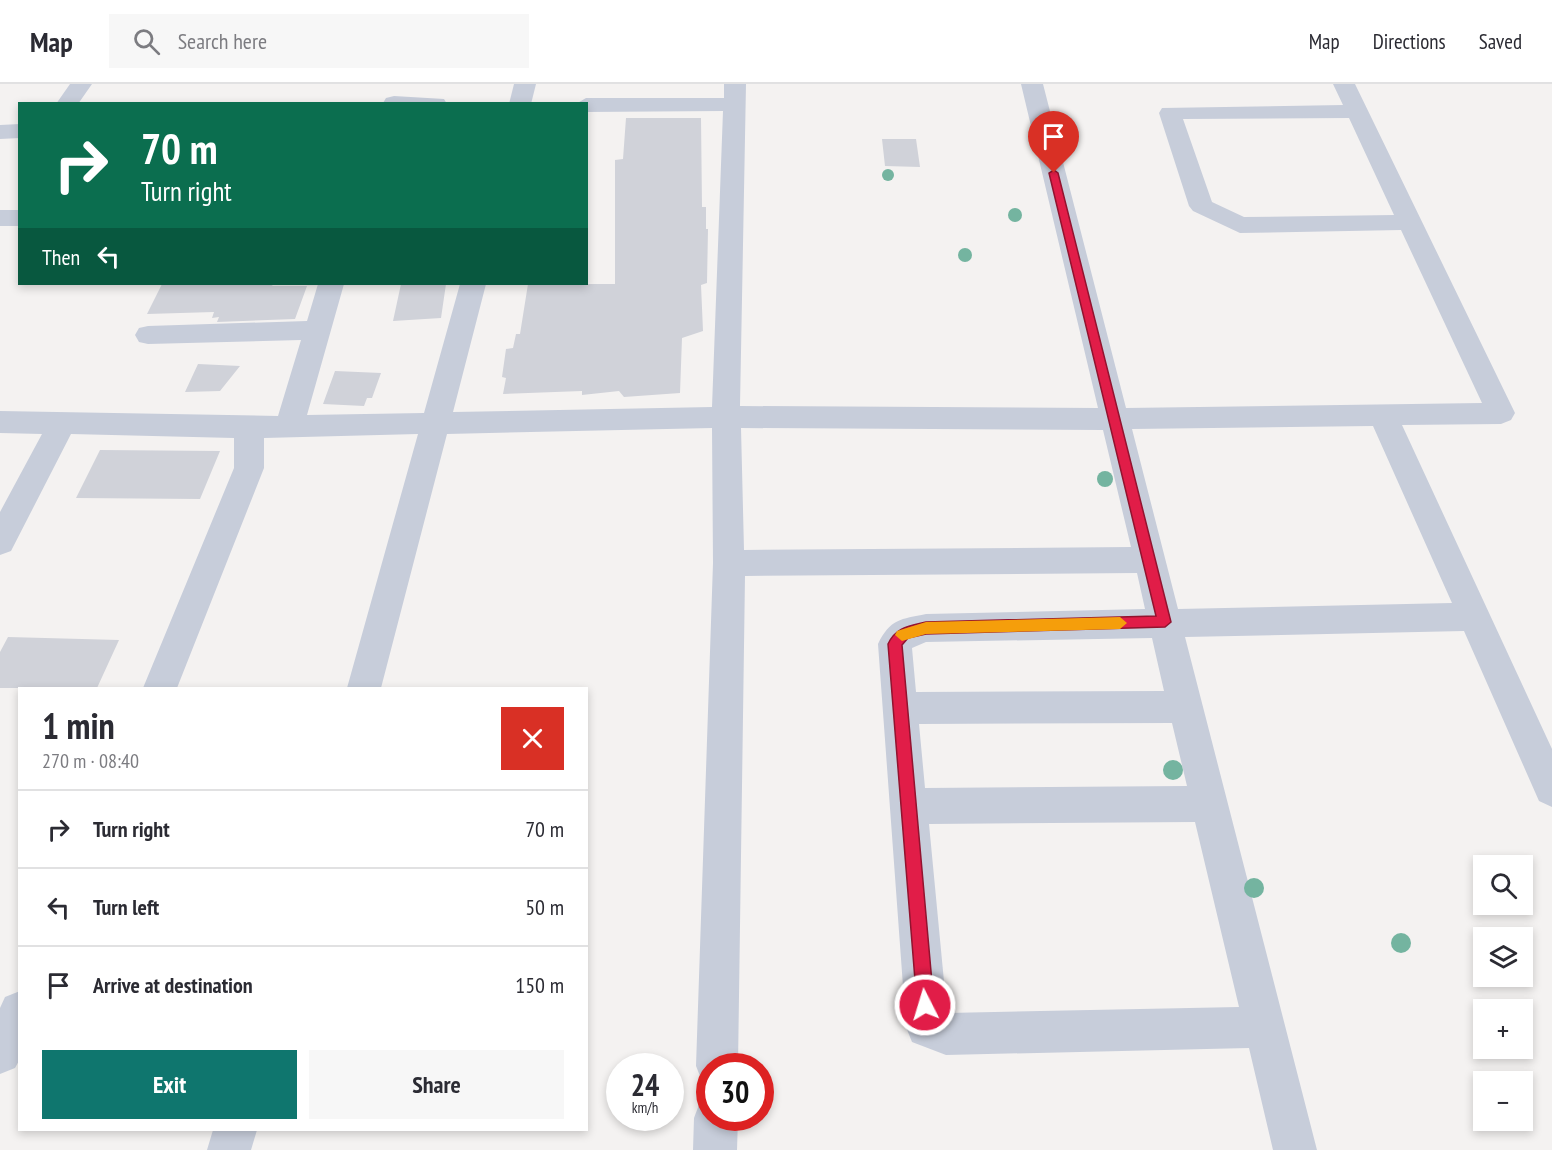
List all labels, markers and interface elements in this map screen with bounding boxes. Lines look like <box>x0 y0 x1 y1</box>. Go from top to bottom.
search box <box>109 14 529 68</box>
text: Map <box>30 23 73 60</box>
icon: search <box>130 25 163 58</box>
text: Search here <box>178 27 267 55</box>
text: Map <box>1309 28 1340 55</box>
text: Directions <box>1373 28 1446 55</box>
text: Saved <box>1479 28 1522 55</box>
pin <box>1028 111 1079 173</box>
icon: arrive <box>1037 120 1070 153</box>
text: 70 m <box>141 121 218 176</box>
icon: right <box>42 126 120 204</box>
text: Turn right <box>141 174 232 208</box>
icon: left <box>92 240 125 273</box>
text: Then <box>42 243 80 271</box>
text: 1 min <box>42 702 115 749</box>
button: close <box>501 707 564 770</box>
text: 270 m · 08:40 <box>42 748 139 774</box>
icon: right <box>42 813 75 846</box>
text: Turn right <box>93 815 170 843</box>
text: 70 m <box>525 815 564 843</box>
map controls <box>1473 855 1533 1131</box>
button: search <box>1473 855 1533 915</box>
icon: left <box>42 891 75 924</box>
text: Turn left <box>93 893 159 921</box>
text: 50 m <box>525 893 564 921</box>
button: layers <box>1473 927 1533 987</box>
icon: arrive <box>42 969 75 1002</box>
text: Arrive at destination <box>93 971 253 999</box>
text: 150 m <box>515 971 564 999</box>
position arrow <box>893 973 957 1037</box>
button: + <box>1473 999 1533 1059</box>
button: Exit <box>42 1050 297 1119</box>
button: Share <box>309 1050 564 1119</box>
speed limit sign: 30 <box>696 1053 774 1131</box>
text: 24 <box>631 1065 659 1104</box>
button: − <box>1473 1071 1533 1131</box>
text: km/h <box>632 1098 658 1117</box>

